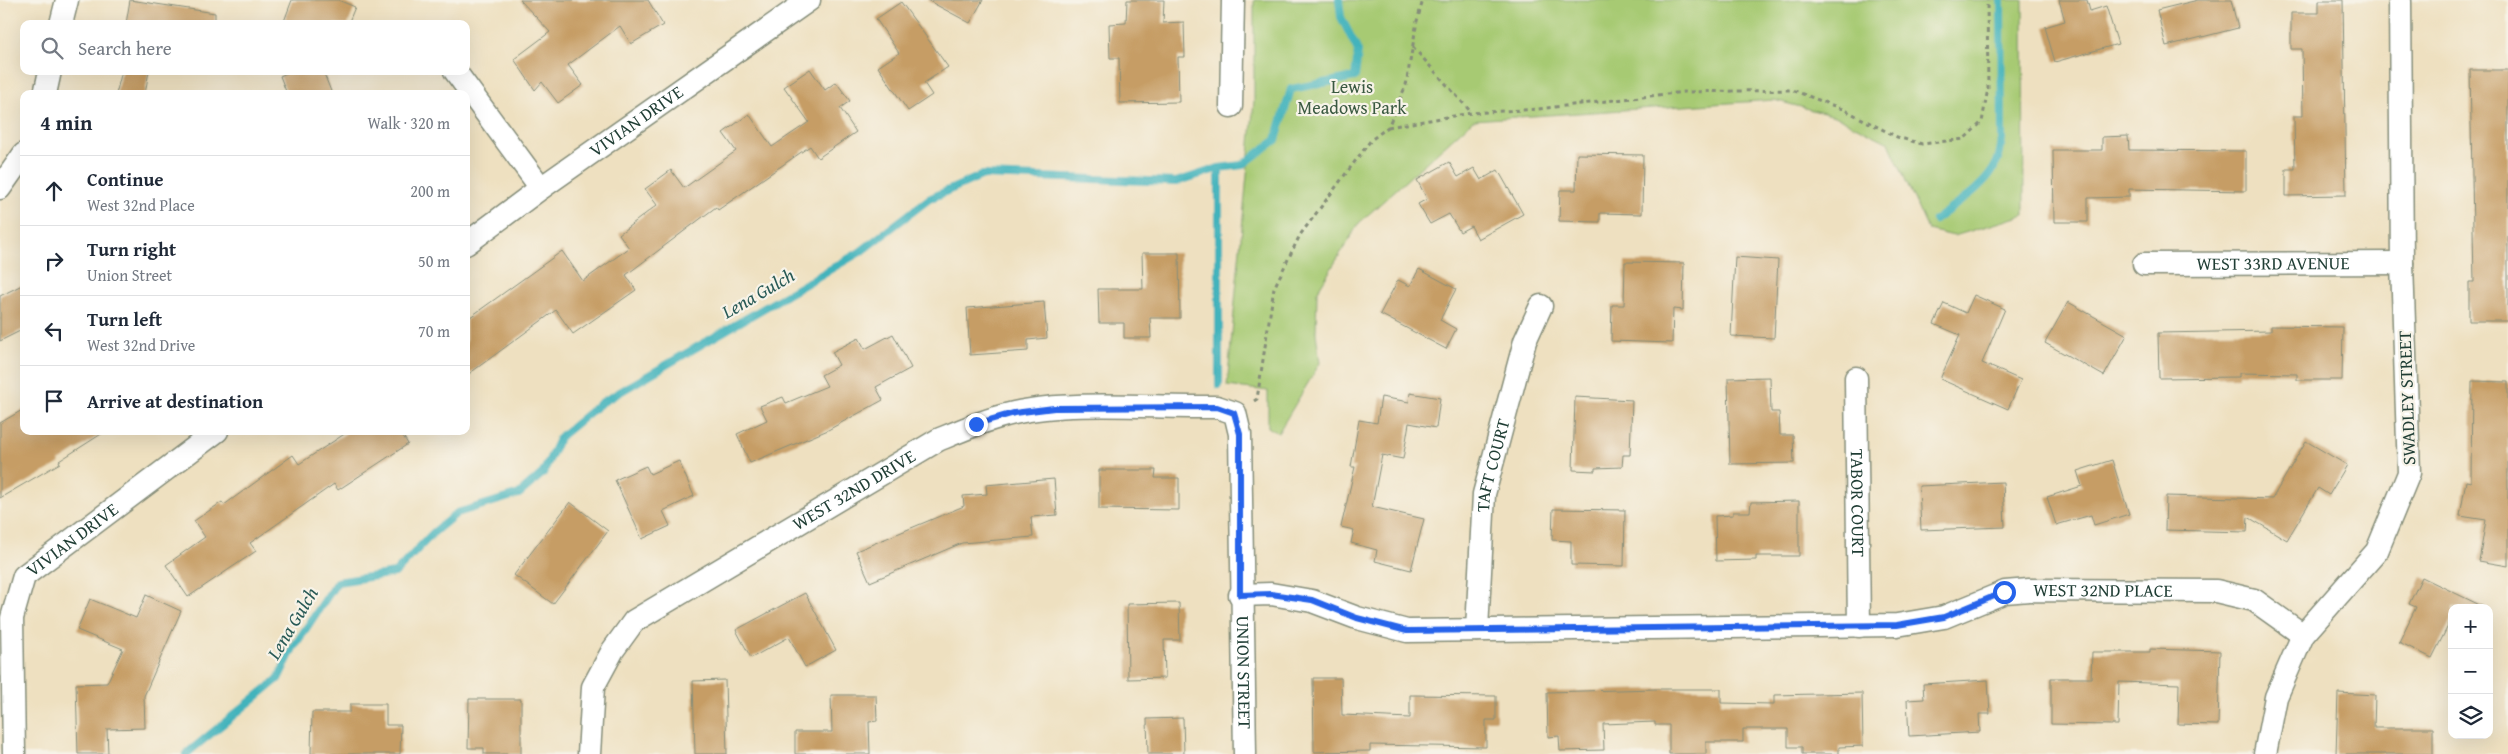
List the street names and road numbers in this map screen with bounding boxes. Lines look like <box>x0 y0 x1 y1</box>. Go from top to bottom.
street label: VIVIAN DRIVE <box>584 78 688 163</box>
street label: WEST 33RD AVENUE <box>2196 249 2350 277</box>
street label: SWADLEY STREET <box>2391 330 2422 466</box>
street label: TAFT COURT <box>1469 415 1517 513</box>
street label: WEST 32ND DRIVE <box>787 442 920 537</box>
street label: TABOR COURT <box>1844 449 1872 557</box>
street label: VIVIAN DRIVE <box>20 496 124 583</box>
street label: WEST 32ND PLACE <box>2033 576 2173 604</box>
street label: UNION STREET <box>1230 615 1259 729</box>

